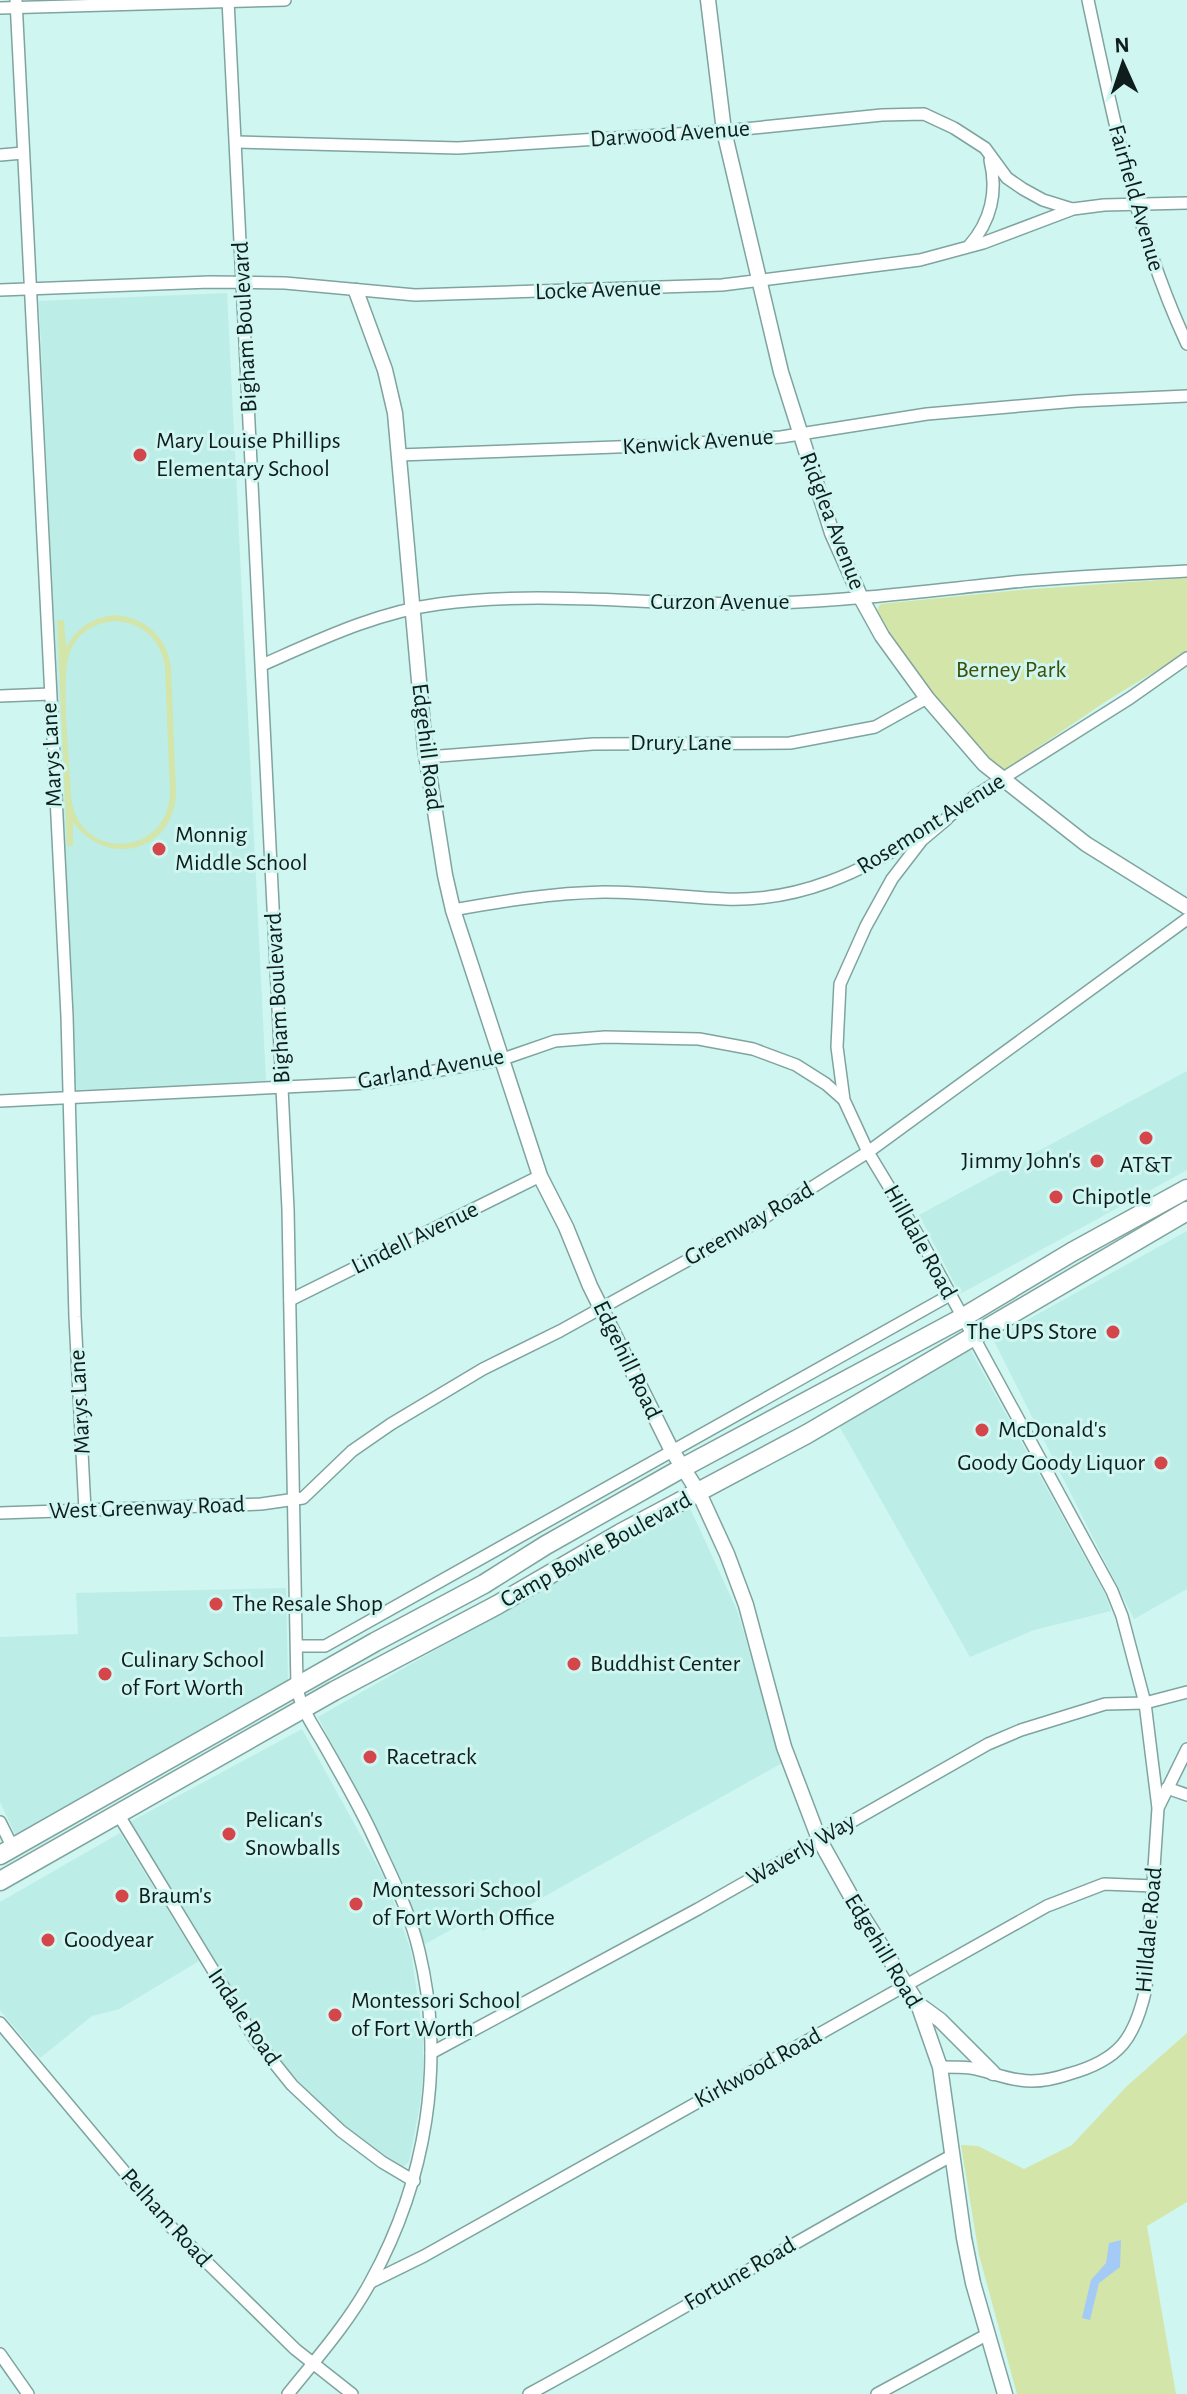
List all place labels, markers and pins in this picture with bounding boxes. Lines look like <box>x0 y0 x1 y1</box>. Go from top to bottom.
place label: Mary Louise Phillips Elementary School <box>156 429 341 481</box>
marker: Mary Louise Phillips Elementary School <box>131 446 149 464</box>
place label: Monnig Middle School <box>175 823 308 875</box>
marker: Monnig Middle School <box>150 840 168 858</box>
marker: AT&T <box>1137 1129 1155 1147</box>
place label: Jimmy John's <box>961 1149 1081 1173</box>
marker: Jimmy John's <box>1088 1152 1106 1170</box>
place label: AT&T <box>1120 1153 1173 1177</box>
place label: Chipotle <box>1072 1185 1151 1209</box>
marker: Chipotle <box>1047 1188 1065 1206</box>
place label: The UPS Store <box>966 1320 1097 1344</box>
marker: The UPS Store <box>1104 1323 1122 1341</box>
place label: McDonald's <box>998 1418 1107 1442</box>
marker: McDonald's <box>973 1421 991 1439</box>
place label: Goody Goody Liquor <box>957 1451 1145 1475</box>
marker: Goody Goody Liquor <box>1152 1454 1170 1472</box>
place label: The Resale Shop <box>232 1592 383 1616</box>
marker: The Resale Shop <box>207 1595 225 1613</box>
place label: Culinary School of Fort Worth <box>121 1648 265 1700</box>
place label: Buddhist Center <box>590 1652 741 1676</box>
marker: Buddhist Center <box>565 1655 583 1673</box>
marker: Culinary School of Fort Worth <box>96 1665 114 1683</box>
place label: Racetrack <box>386 1745 477 1769</box>
marker: Racetrack <box>361 1748 379 1766</box>
place label: Pelican's Snowballs <box>245 1808 340 1860</box>
marker: Pelican's Snowballs <box>220 1825 238 1843</box>
place label: Montessori School of Fort Worth Office <box>372 1878 555 1930</box>
place label: Braum's <box>138 1884 212 1908</box>
marker: Braum's <box>113 1887 131 1905</box>
marker: Montessori School of Fort Worth Office <box>347 1895 365 1913</box>
place label: Goodyear <box>64 1928 154 1952</box>
marker: Goodyear <box>39 1931 57 1949</box>
place label: Montessori School of Fort Worth <box>351 1989 521 2041</box>
marker: Montessori School of Fort Worth <box>326 2006 344 2024</box>

